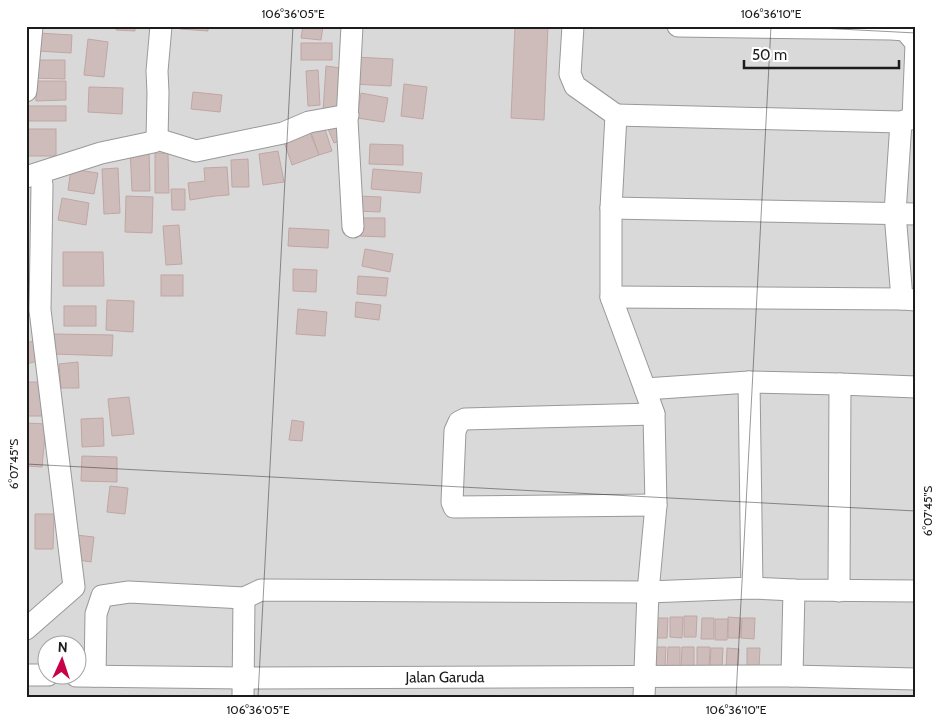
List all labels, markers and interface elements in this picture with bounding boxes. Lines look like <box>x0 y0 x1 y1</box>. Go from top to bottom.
text: 106°36'05"E <box>261 6 325 21</box>
text: 106°36'10"E <box>741 6 802 21</box>
scale bar <box>744 38 900 70</box>
text: 50 m <box>752 46 787 64</box>
text: 6°07'45"S <box>6 439 21 489</box>
text: 6°07'45"S <box>920 486 935 536</box>
north arrow <box>38 636 88 686</box>
text: N <box>57 638 68 656</box>
street label: Jalan Garuda <box>405 668 485 686</box>
text: 106°36'05"E <box>226 702 290 717</box>
text: 106°36'10"E <box>706 702 767 717</box>

